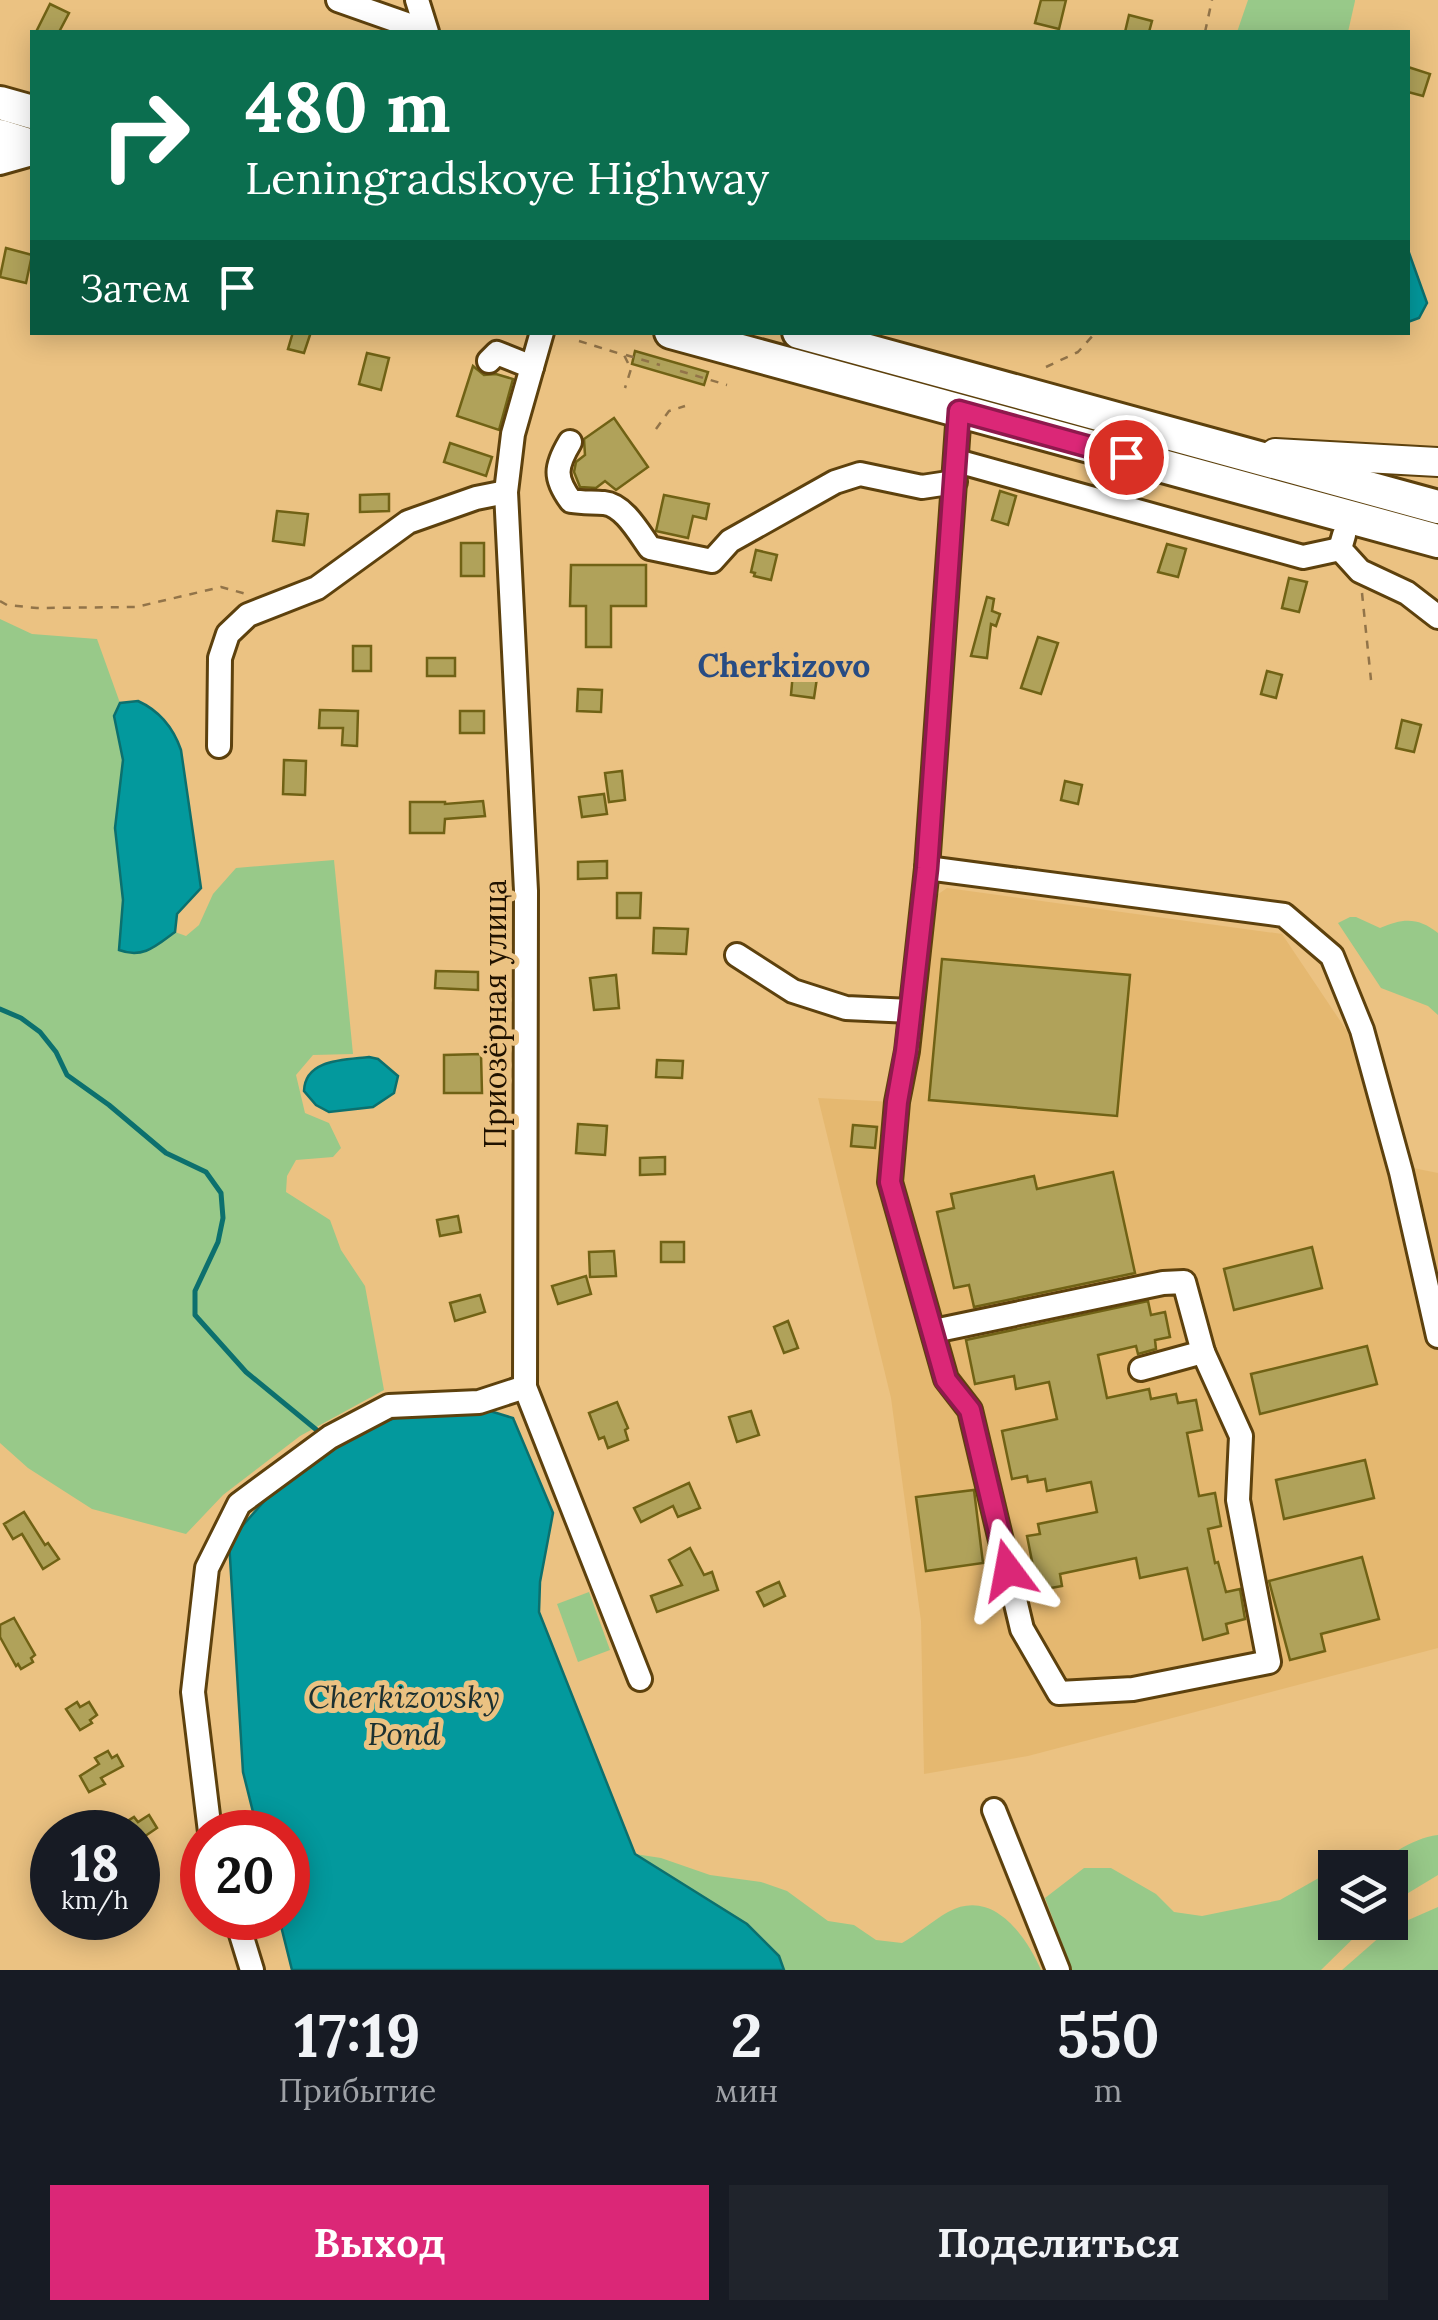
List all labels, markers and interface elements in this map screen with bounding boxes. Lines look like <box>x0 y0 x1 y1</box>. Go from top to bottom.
text: 480 m <box>245 62 451 151</box>
icon: right <box>80 70 210 200</box>
text: Leningradskoye Highway <box>245 149 769 206</box>
icon: arrive <box>210 260 265 315</box>
text: Затем <box>80 264 190 312</box>
pin <box>1084 415 1169 500</box>
icon: arrive <box>1099 430 1154 485</box>
district label: Cherkizovo <box>698 645 870 686</box>
street label: Приозёрная улица <box>476 879 515 1149</box>
position arrow <box>956 1518 1060 1622</box>
water label: Cherkizovsky Pond <box>308 1676 500 1754</box>
speed limit sign: 20 <box>180 1810 310 1940</box>
text: 18 <box>71 1831 119 1895</box>
map controls <box>1318 1850 1408 1940</box>
button: layers <box>1318 1850 1408 1940</box>
text: km/h <box>61 1884 129 1916</box>
text: 17:19 <box>294 1997 421 2073</box>
text: 2 <box>730 1997 762 2073</box>
text: 550 <box>1057 1997 1160 2073</box>
text: Прибытие <box>278 2070 436 2111</box>
text: мин <box>715 2070 778 2111</box>
text: m <box>1094 2070 1122 2111</box>
button: Выход <box>50 2185 709 2300</box>
button: Поделиться <box>729 2185 1388 2300</box>

